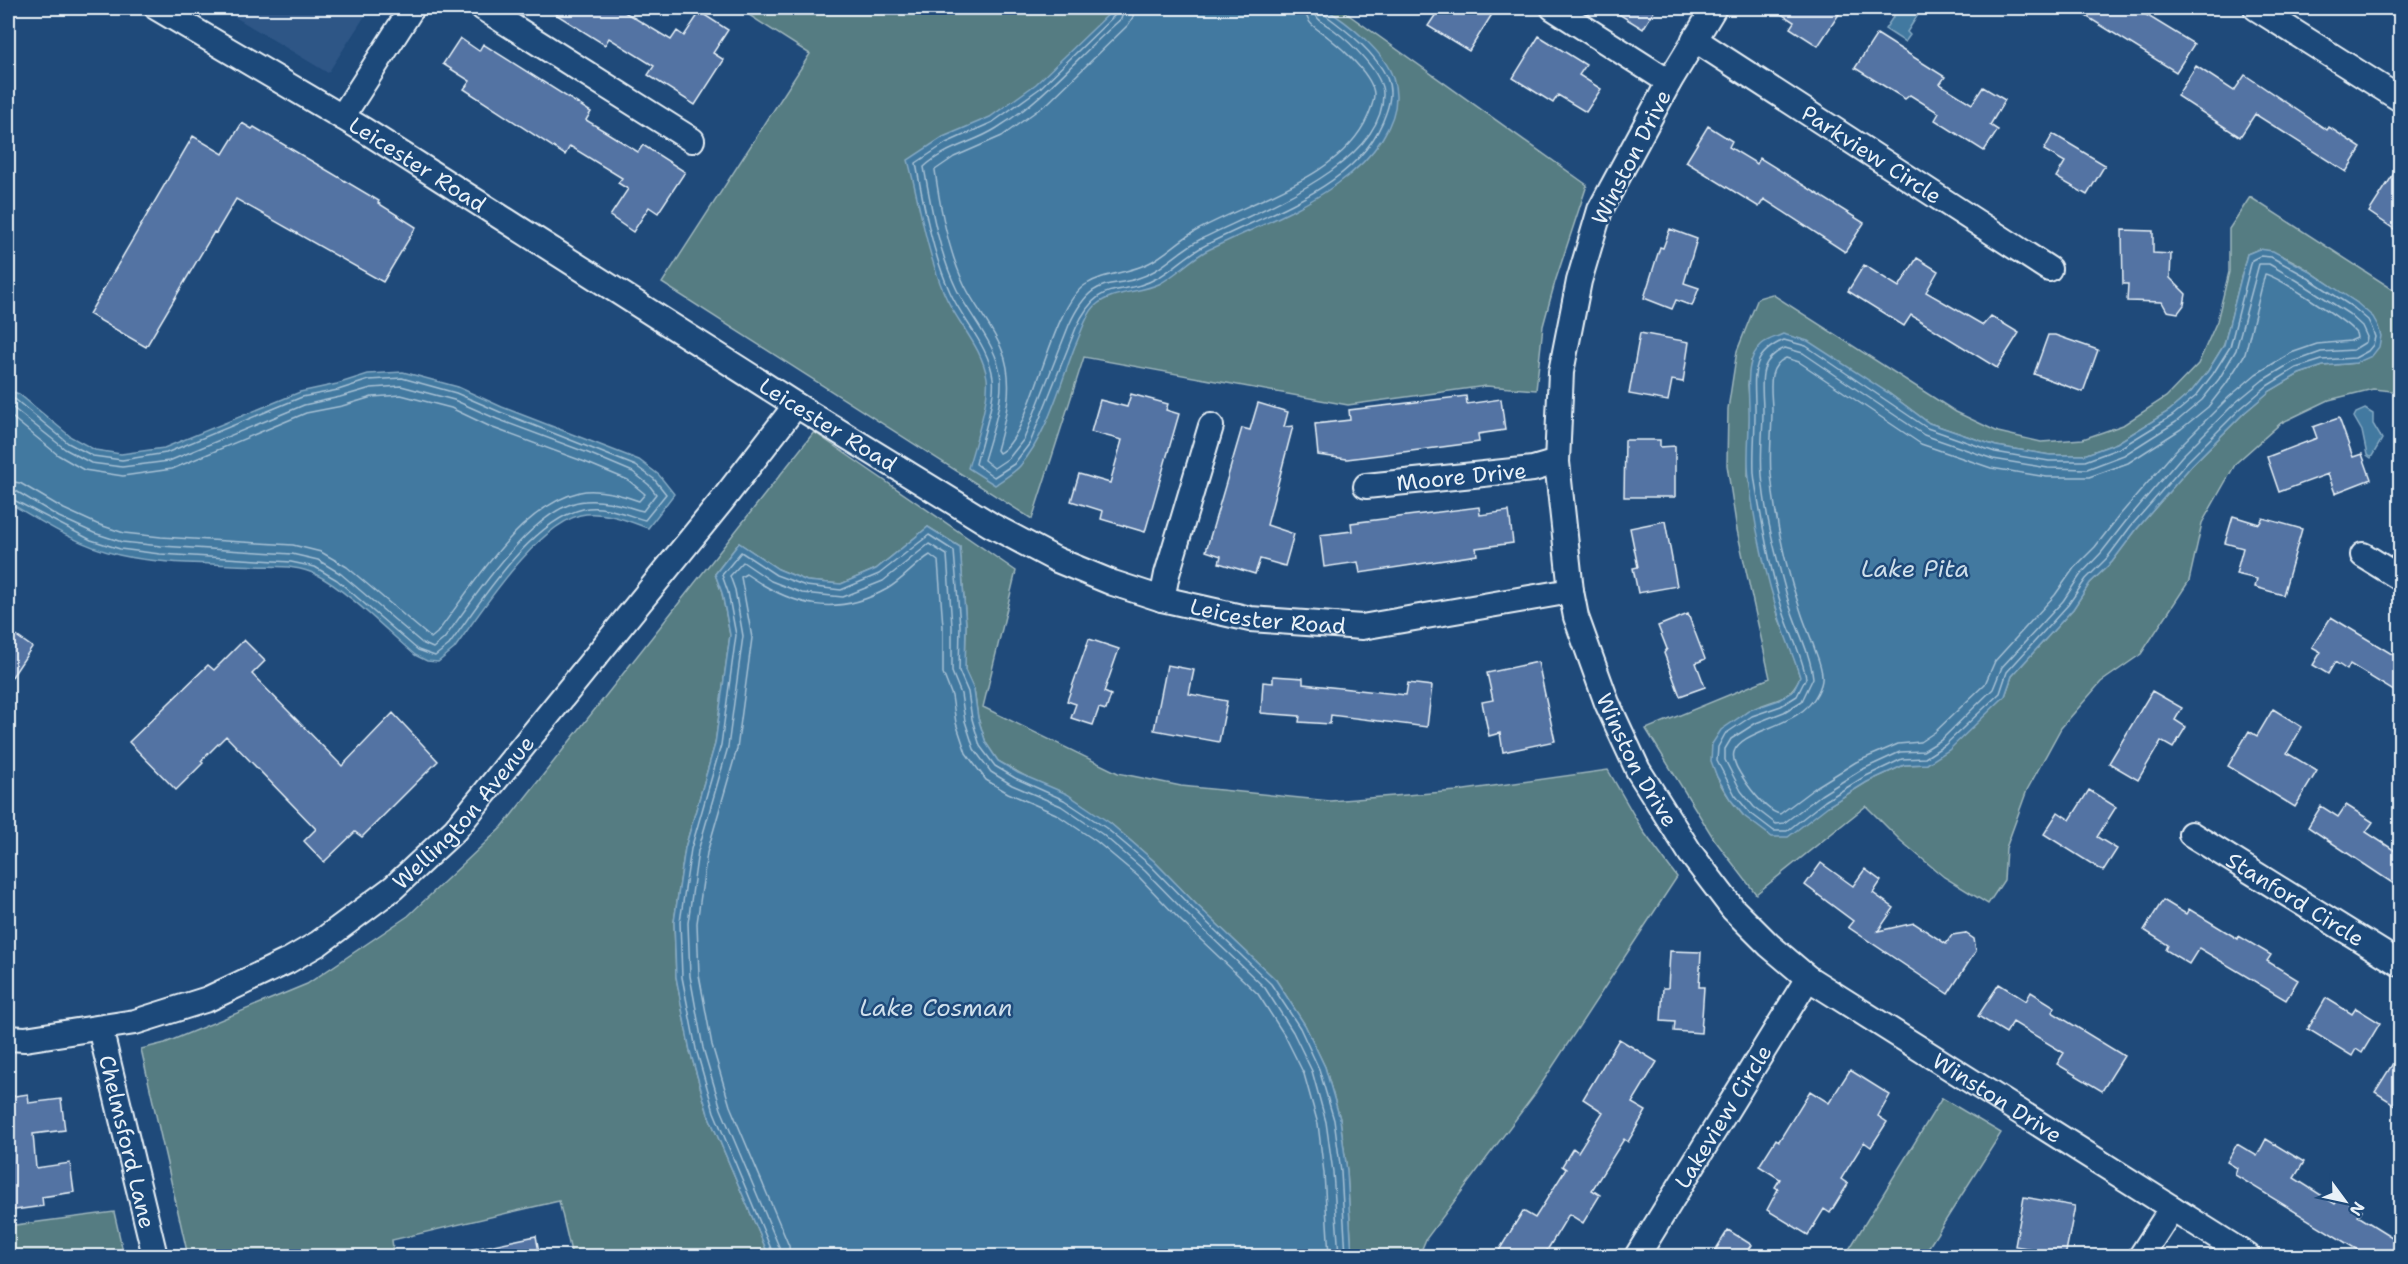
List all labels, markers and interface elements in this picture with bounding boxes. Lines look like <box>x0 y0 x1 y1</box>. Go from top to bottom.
street label: Winston Drive <box>1585 85 1678 230</box>
street label: Parkview Circle <box>1796 99 1947 211</box>
street label: Leicester Road <box>344 110 492 219</box>
street label: Leicester Road <box>753 371 902 479</box>
street label: Moore Drive <box>1395 456 1528 498</box>
water label: Lake Pita <box>1861 553 1969 585</box>
street label: Leicester Road <box>1187 592 1347 641</box>
street label: Winston Drive <box>1589 688 1684 833</box>
street label: Wellington Avenue <box>386 729 541 896</box>
street label: Stanford Circle <box>2221 845 2370 953</box>
water label: Lake Cosman <box>859 992 1013 1024</box>
street label: Lakeview Circle <box>1668 1039 1779 1194</box>
street label: Winston Drive <box>1927 1046 2067 1150</box>
street label: Chelmsford Lane <box>92 1052 162 1232</box>
north arrow <box>2315 1171 2375 1231</box>
text: N <box>2345 1198 2369 1220</box>

